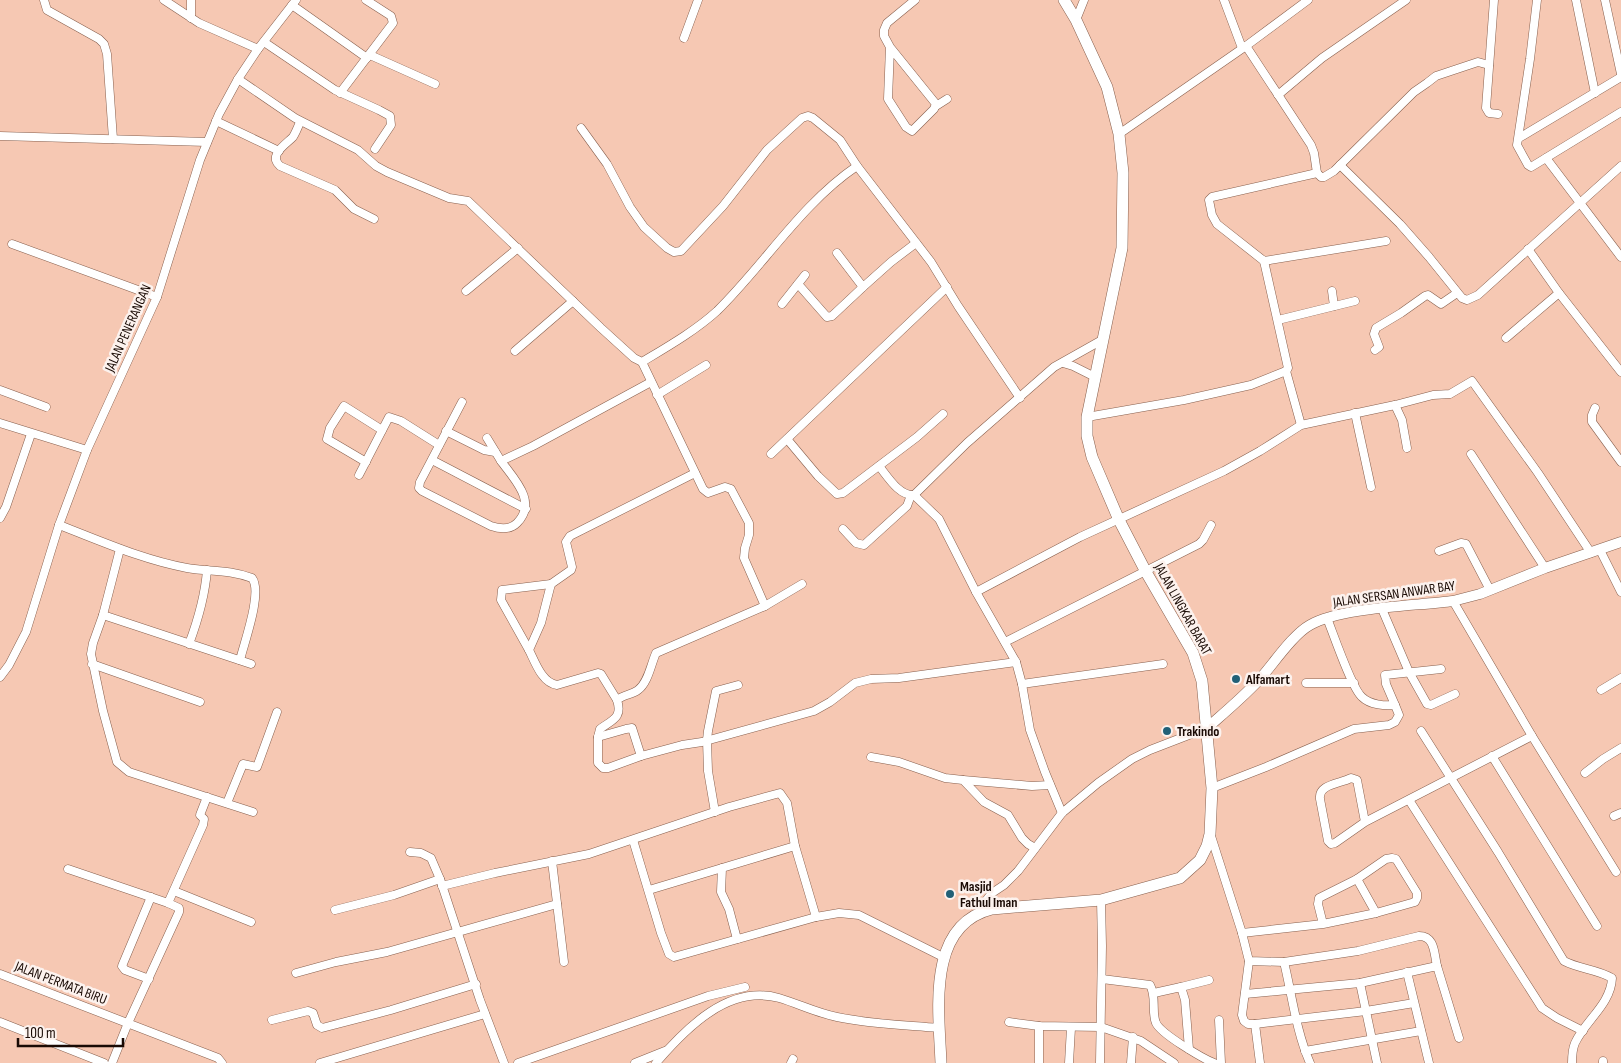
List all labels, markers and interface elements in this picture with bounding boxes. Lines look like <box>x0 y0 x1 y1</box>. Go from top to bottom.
street label: JALAN PENERANGAN <box>101 282 155 375</box>
street label: JALAN LINGKAR BARAT <box>1150 559 1215 658</box>
street label: JALAN SERSAN ANWAR BAY <box>1331 577 1456 611</box>
place label: Alfamart <box>1245 671 1290 688</box>
marker: Alfamart <box>1230 673 1242 685</box>
place label: Trakindo <box>1177 723 1219 740</box>
marker: Trakindo <box>1161 725 1173 737</box>
place label: Masjid Fathul Iman <box>960 878 1017 911</box>
marker: Masjid Fathul Iman <box>944 888 956 900</box>
street label: JALAN PERMATA BIRU <box>12 957 109 1008</box>
scale bar <box>18 1016 122 1048</box>
text: 100 m <box>25 1024 56 1043</box>

